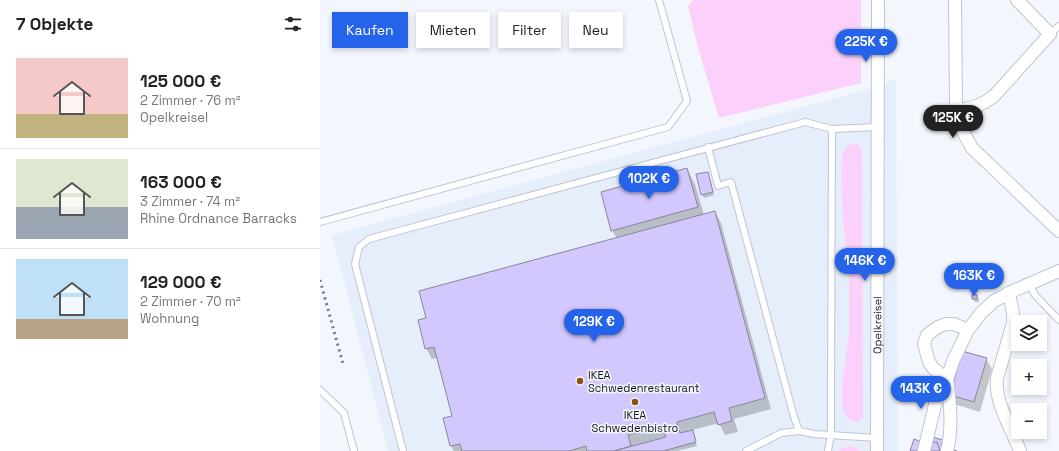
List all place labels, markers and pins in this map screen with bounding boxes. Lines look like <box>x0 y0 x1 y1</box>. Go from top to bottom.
pin: 225K € <box>833 29 899 63</box>
pin: 125K € <box>920 105 986 139</box>
pin: 102K € <box>616 166 682 200</box>
pin: 146K € <box>832 248 898 282</box>
pin: 163K € <box>941 263 1007 297</box>
pin: 129K € <box>561 309 627 343</box>
place label: IKEA Schwedenrestaurant <box>588 368 700 395</box>
marker: IKEA Schwedenrestaurant <box>575 376 585 386</box>
pin: 143K € <box>888 376 954 410</box>
marker: IKEA Schwedenbistro <box>630 397 640 407</box>
place label: IKEA Schwedenbistro <box>592 408 679 435</box>

